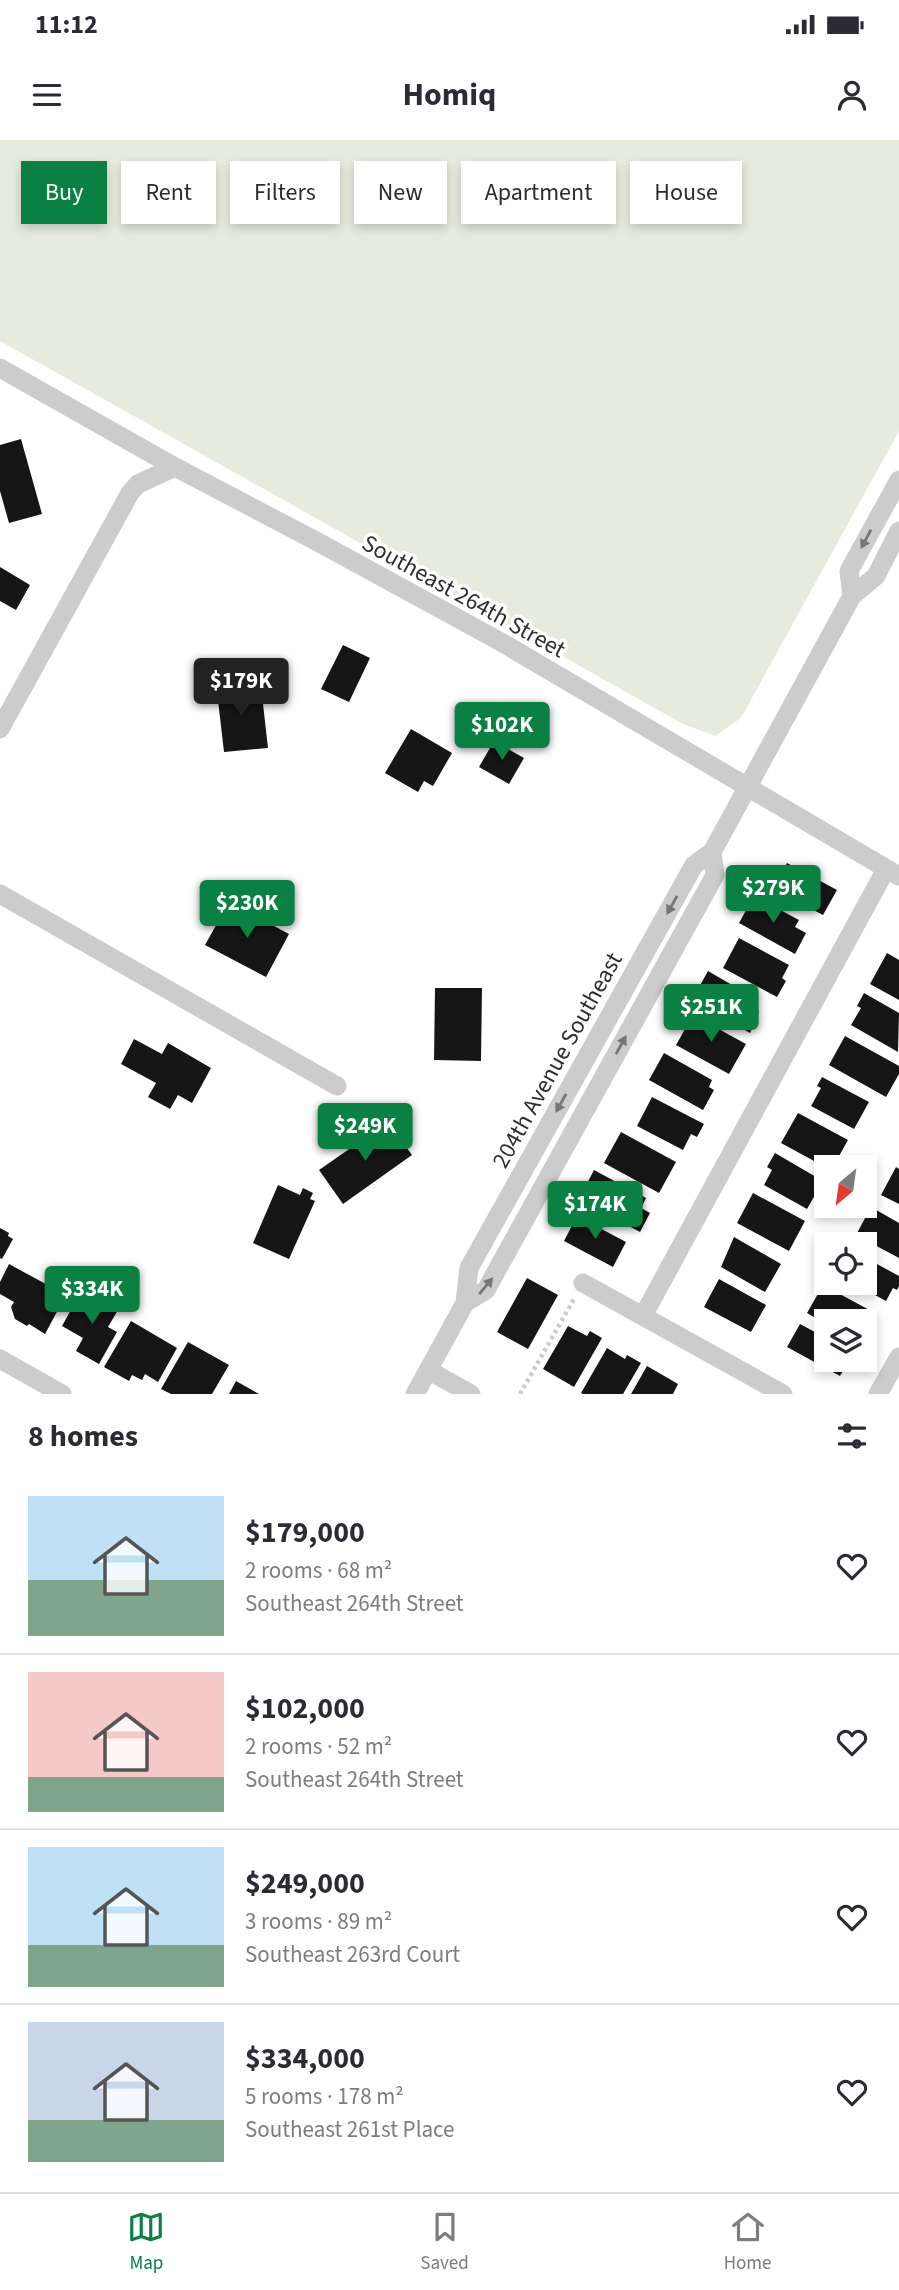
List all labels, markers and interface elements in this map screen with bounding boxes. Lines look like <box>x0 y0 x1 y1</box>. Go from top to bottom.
text: 11:12 <box>35 6 98 43</box>
text: Homiq <box>403 72 496 118</box>
icon: menu <box>28 76 66 114</box>
icon: person <box>833 76 871 114</box>
chip: Buy <box>21 161 107 224</box>
chip: Rent <box>121 161 216 224</box>
chip: Filters <box>230 161 340 224</box>
chip: New <box>354 161 447 224</box>
chip: Apartment <box>461 161 616 224</box>
chip: House <box>630 161 742 224</box>
street label: Southeast 264th Street <box>356 526 572 667</box>
one-way arrow <box>860 530 872 549</box>
pin: $179K <box>192 658 290 718</box>
text: $179K <box>210 664 272 697</box>
pin: $102K <box>453 702 551 762</box>
text: $102K <box>471 708 533 741</box>
pin: $279K <box>724 866 822 925</box>
text: $279K <box>742 871 804 904</box>
pin: $230K <box>198 880 296 940</box>
text: $230K <box>216 886 278 919</box>
one-way arrow <box>666 895 678 915</box>
street label: 204th Avenue Southeast <box>483 946 631 1175</box>
pin: $251K <box>662 984 760 1044</box>
text: $251K <box>680 990 742 1023</box>
one-way arrow <box>615 1035 627 1055</box>
one-way arrow <box>555 1094 567 1113</box>
pin: $249K <box>316 1104 414 1163</box>
text: $249K <box>334 1109 396 1142</box>
north arrow <box>814 1155 877 1218</box>
map controls <box>814 1155 877 1372</box>
pin: $174K <box>546 1182 644 1241</box>
text: $174K <box>564 1187 626 1220</box>
button: locate <box>814 1232 877 1295</box>
pin: $334K <box>43 1266 141 1326</box>
text: $334K <box>61 1272 123 1305</box>
one-way arrow <box>478 1277 493 1295</box>
button: layers <box>814 1309 877 1372</box>
text: 8 homes <box>28 1415 138 1458</box>
icon: filters <box>833 1417 871 1455</box>
text: $179,000 <box>245 1511 365 1554</box>
icon: home <box>84 1524 168 1608</box>
icon: heart <box>833 1547 871 1585</box>
text: 2 rooms · 68 m² <box>245 1554 392 1587</box>
text: Southeast 264th Street <box>245 1587 464 1620</box>
text: $102,000 <box>245 1687 365 1730</box>
icon: home <box>84 1700 168 1784</box>
icon: heart <box>833 1723 871 1761</box>
text: 2 rooms · 52 m² <box>245 1730 392 1763</box>
text: Southeast 264th Street <box>245 1763 464 1796</box>
text: $249,000 <box>245 1862 365 1905</box>
icon: home <box>84 1875 168 1959</box>
icon: heart <box>833 1898 871 1936</box>
text: 3 rooms · 89 m² <box>245 1905 392 1938</box>
text: Southeast 263rd Court <box>245 1938 460 1971</box>
text: $334,000 <box>245 2037 365 2080</box>
icon: home <box>84 2050 168 2134</box>
icon: heart <box>833 2073 871 2111</box>
text: 5 rooms · 178 m² <box>245 2080 404 2113</box>
text: Southeast 261st Place <box>245 2113 455 2146</box>
tab: Map <box>127 2208 165 2277</box>
tab: Saved <box>420 2208 469 2277</box>
tab: Home <box>724 2208 772 2277</box>

